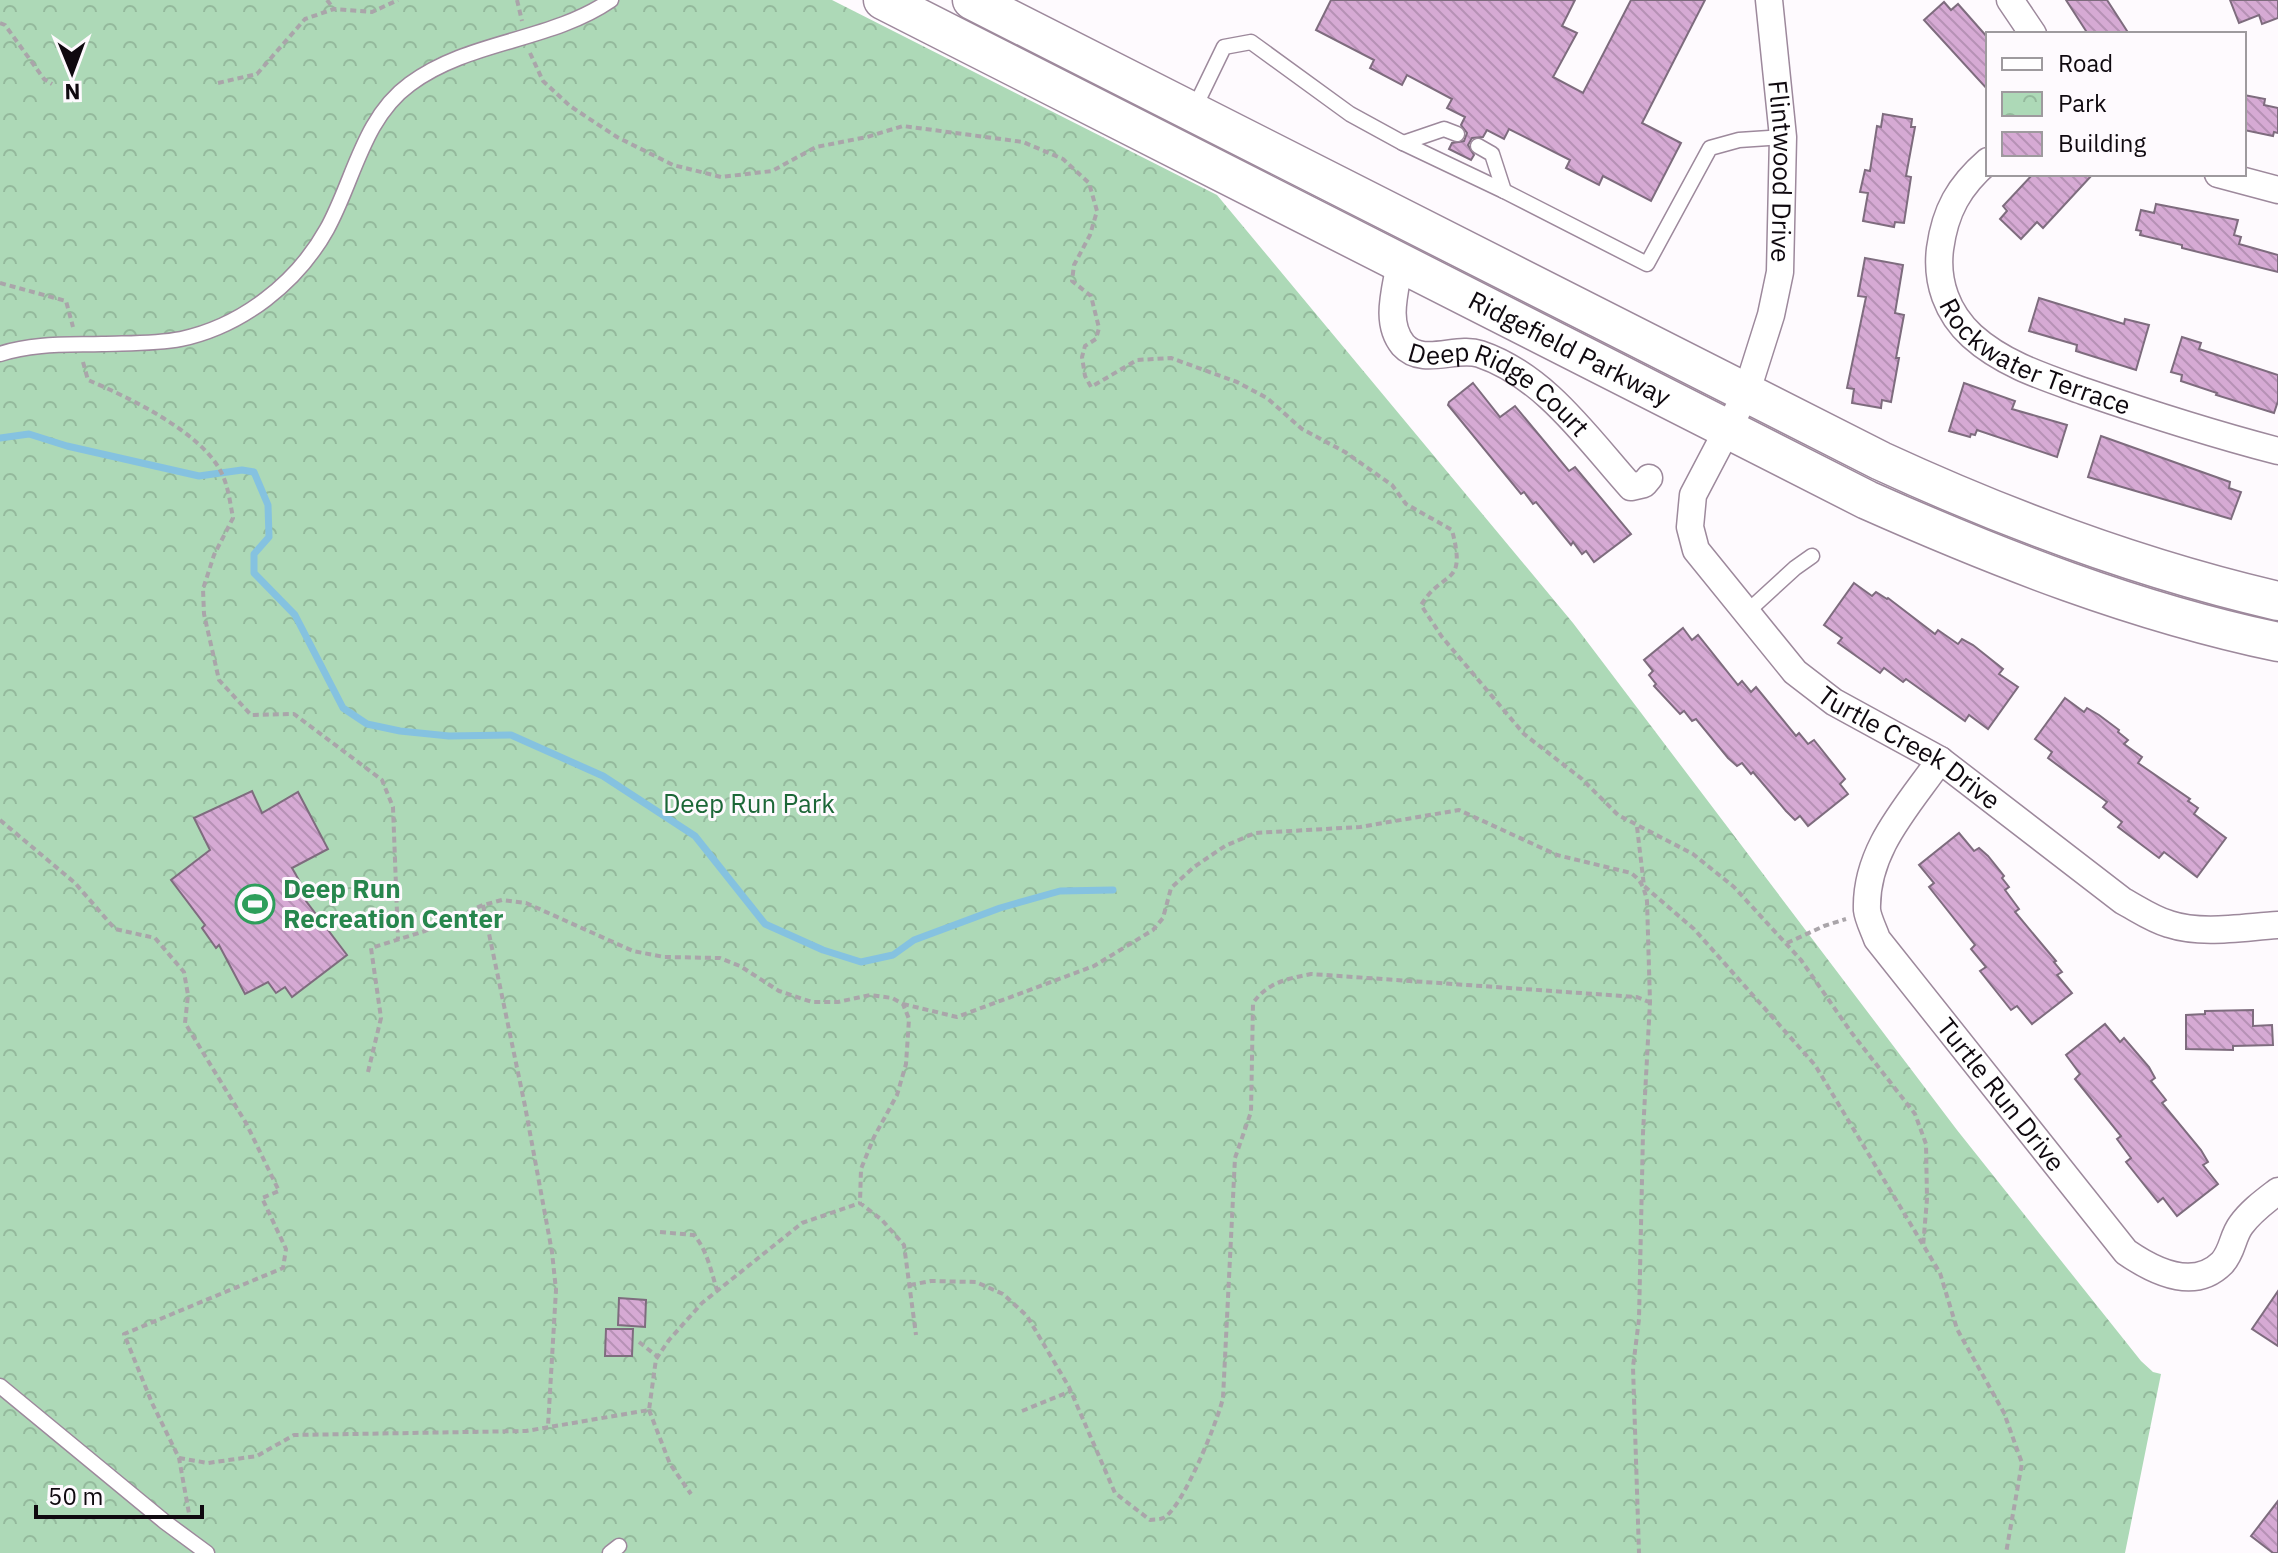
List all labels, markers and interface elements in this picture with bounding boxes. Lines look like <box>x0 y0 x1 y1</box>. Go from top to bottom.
north arrow <box>32 32 112 112</box>
legend <box>1986 32 2246 176</box>
text: Road <box>2058 47 2113 79</box>
text: N <box>64 78 81 107</box>
street label: Flintwood Drive <box>1761 78 1801 263</box>
text: Park <box>2058 87 2107 119</box>
text: Building <box>2058 127 2146 159</box>
street label: Ridgefield Parkway <box>1463 282 1677 413</box>
street label: Rockwater Terrace <box>1932 292 2135 422</box>
street label: Deep Ridge Court <box>1404 334 1597 443</box>
street label: Turtle Creek Drive <box>1811 678 2008 817</box>
park label: Deep Run Park <box>663 786 835 820</box>
place label: Deep Run Recreation Center <box>283 871 504 935</box>
sports icon: Deep Run Recreation Center <box>234 883 276 925</box>
street label: Turtle Run Drive <box>1930 1010 2073 1178</box>
scale bar <box>36 1469 202 1519</box>
text: 50 m <box>48 1480 103 1512</box>

